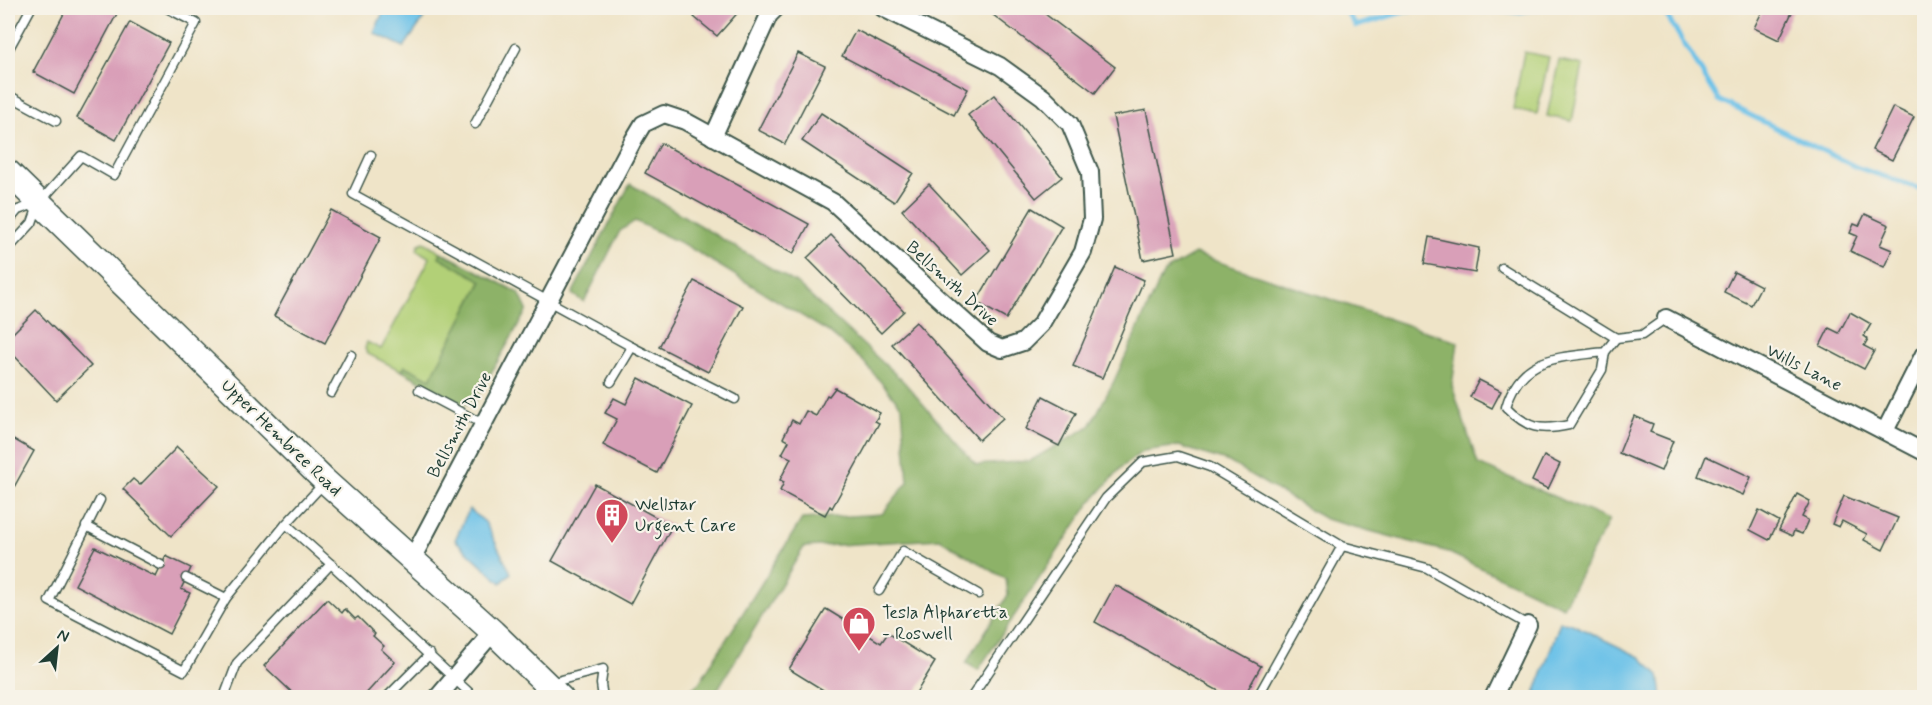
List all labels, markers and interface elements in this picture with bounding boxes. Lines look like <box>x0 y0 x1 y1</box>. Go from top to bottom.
street label: Bellsmith Drive <box>900 236 1004 332</box>
street label: Wills Lane <box>1762 339 1846 397</box>
street label: Bellsmith Drive <box>422 368 498 482</box>
street label: Upper Hembree Road <box>215 374 347 502</box>
place label: Wellstar Urgent Care <box>635 493 736 540</box>
building icon: Wellstar Urgent Care <box>594 497 630 544</box>
place label: Tesla Alpharetta - Roswell <box>882 601 1008 646</box>
shop icon: Tesla Alpharetta - Roswell <box>841 605 877 652</box>
north arrow <box>27 618 87 678</box>
text: N <box>54 624 73 648</box>

